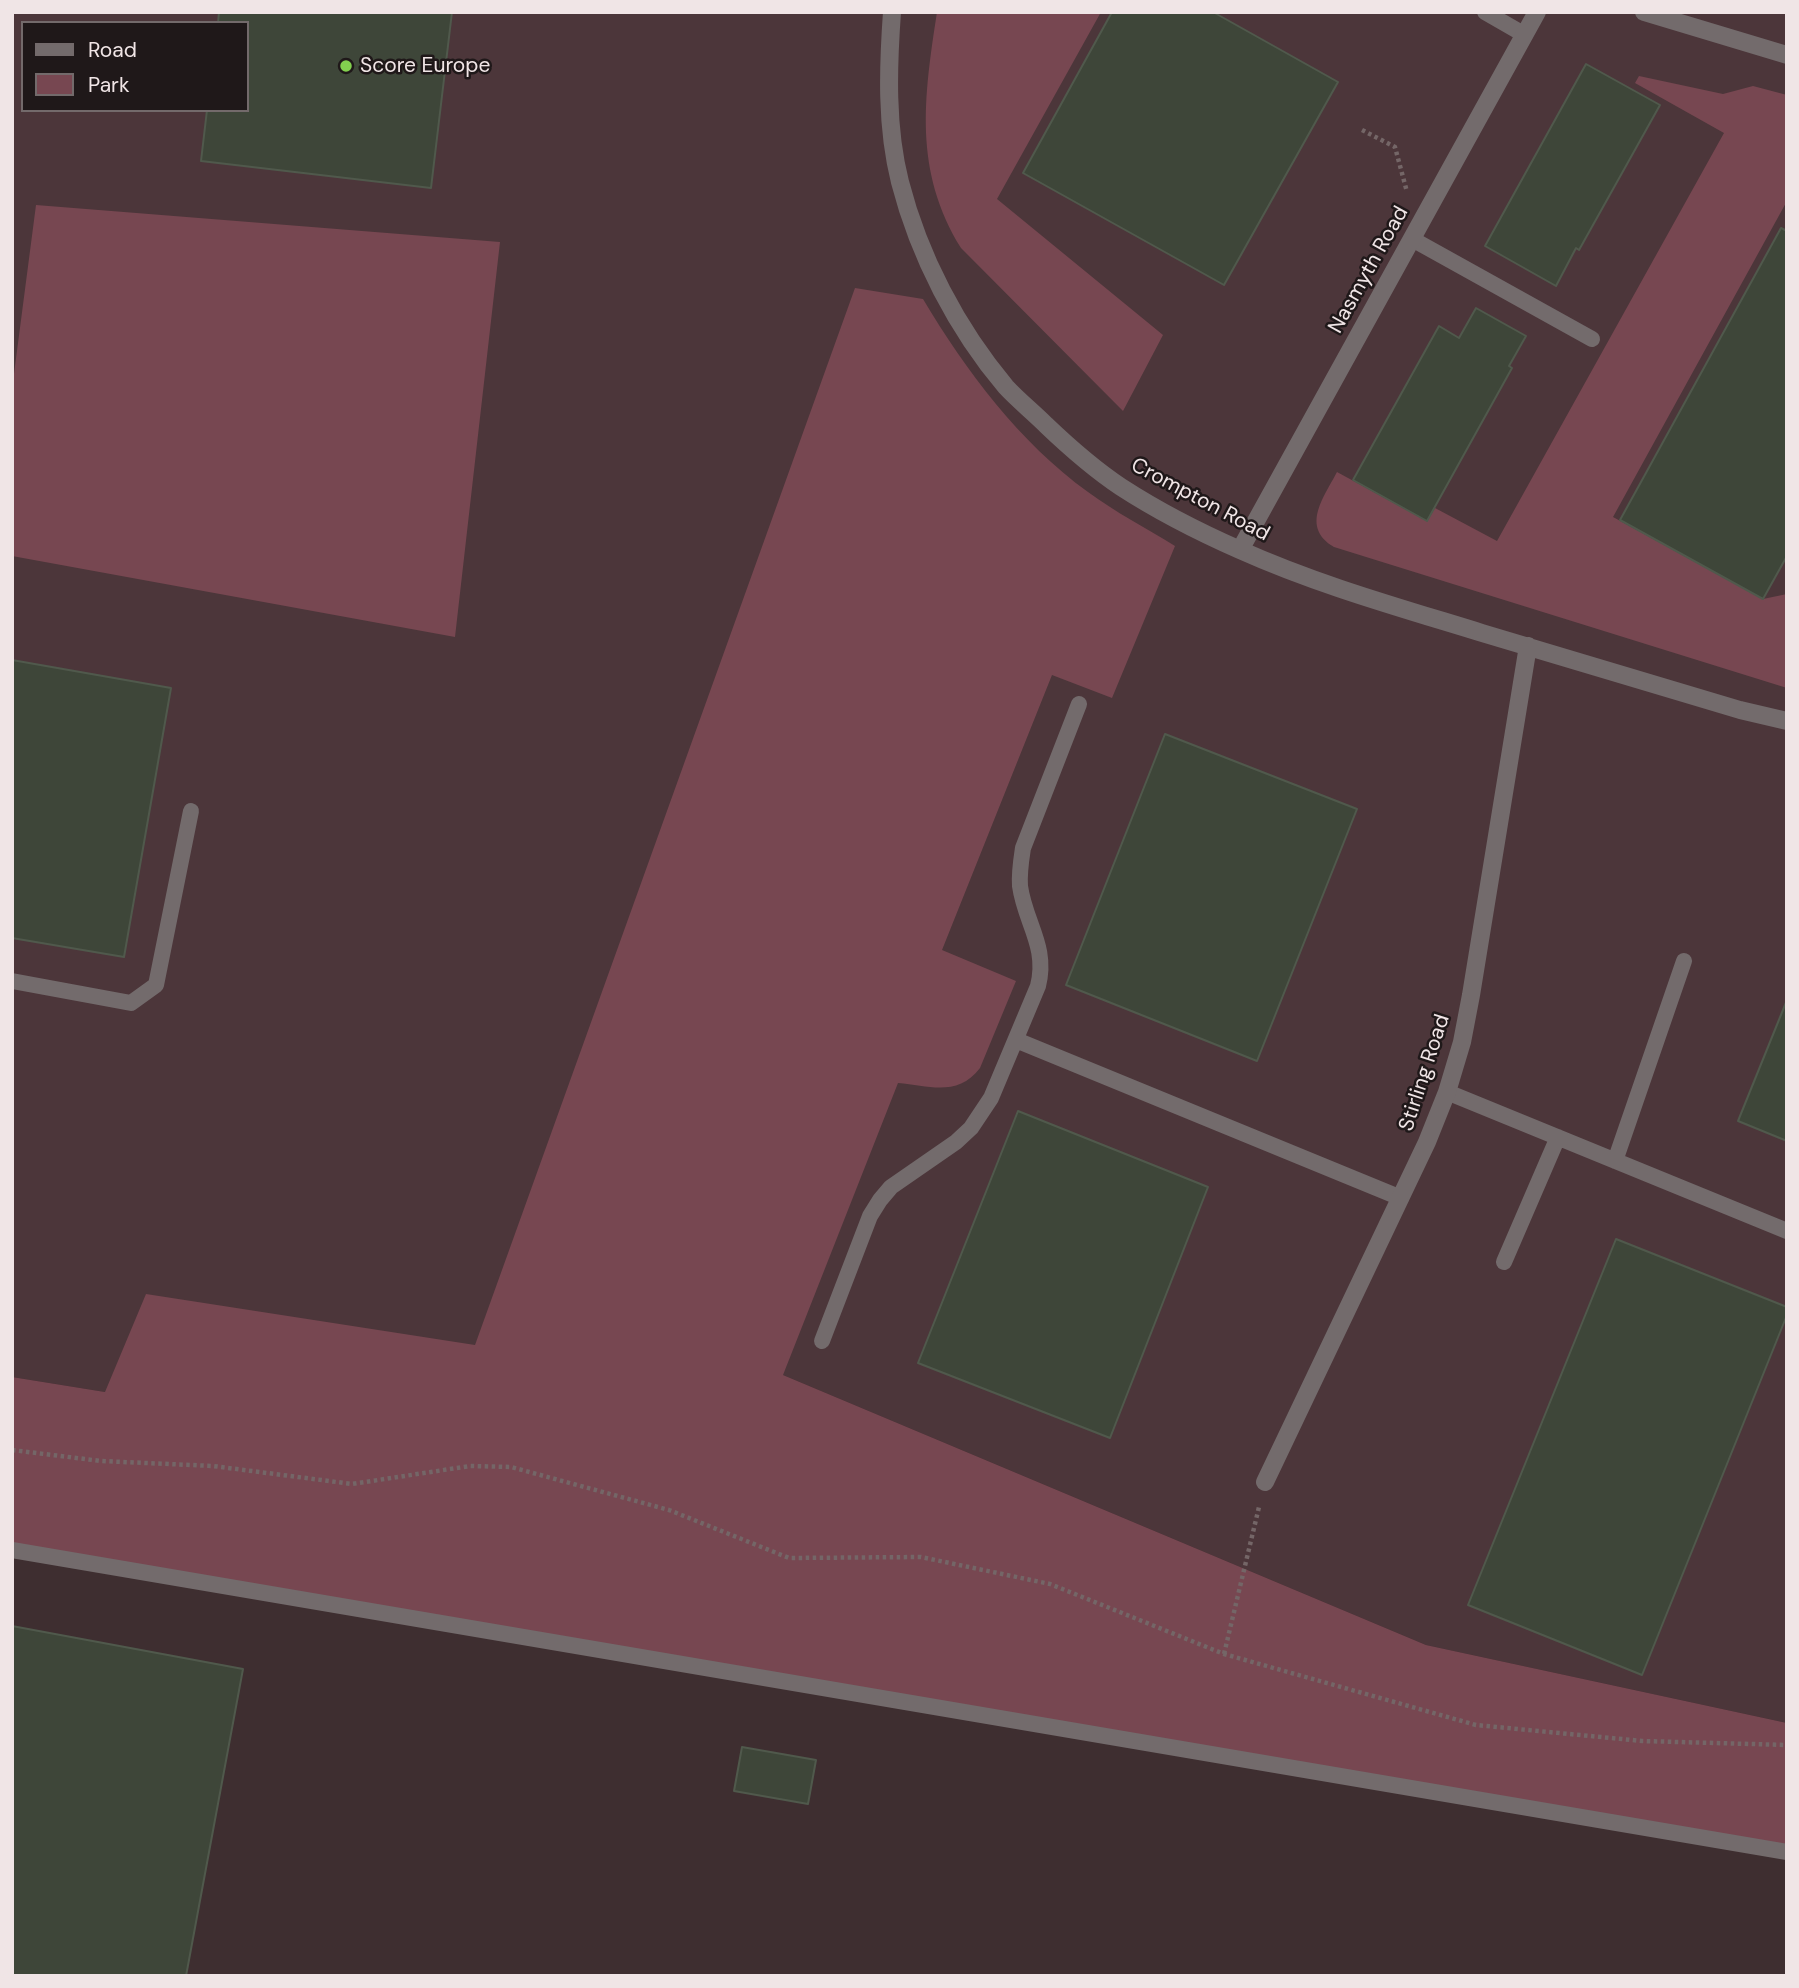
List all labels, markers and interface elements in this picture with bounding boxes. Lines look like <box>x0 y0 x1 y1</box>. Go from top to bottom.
legend <box>21 21 248 112</box>
text: Road <box>88 36 137 64</box>
place label: Score Europe <box>360 53 490 79</box>
marker: Score Europe <box>338 58 354 74</box>
text: Park <box>88 71 129 99</box>
street label: Nasmyth Road <box>1324 202 1414 338</box>
street label: Crompton Road <box>1126 453 1274 547</box>
street label: Stirling Road <box>1394 1011 1456 1135</box>

